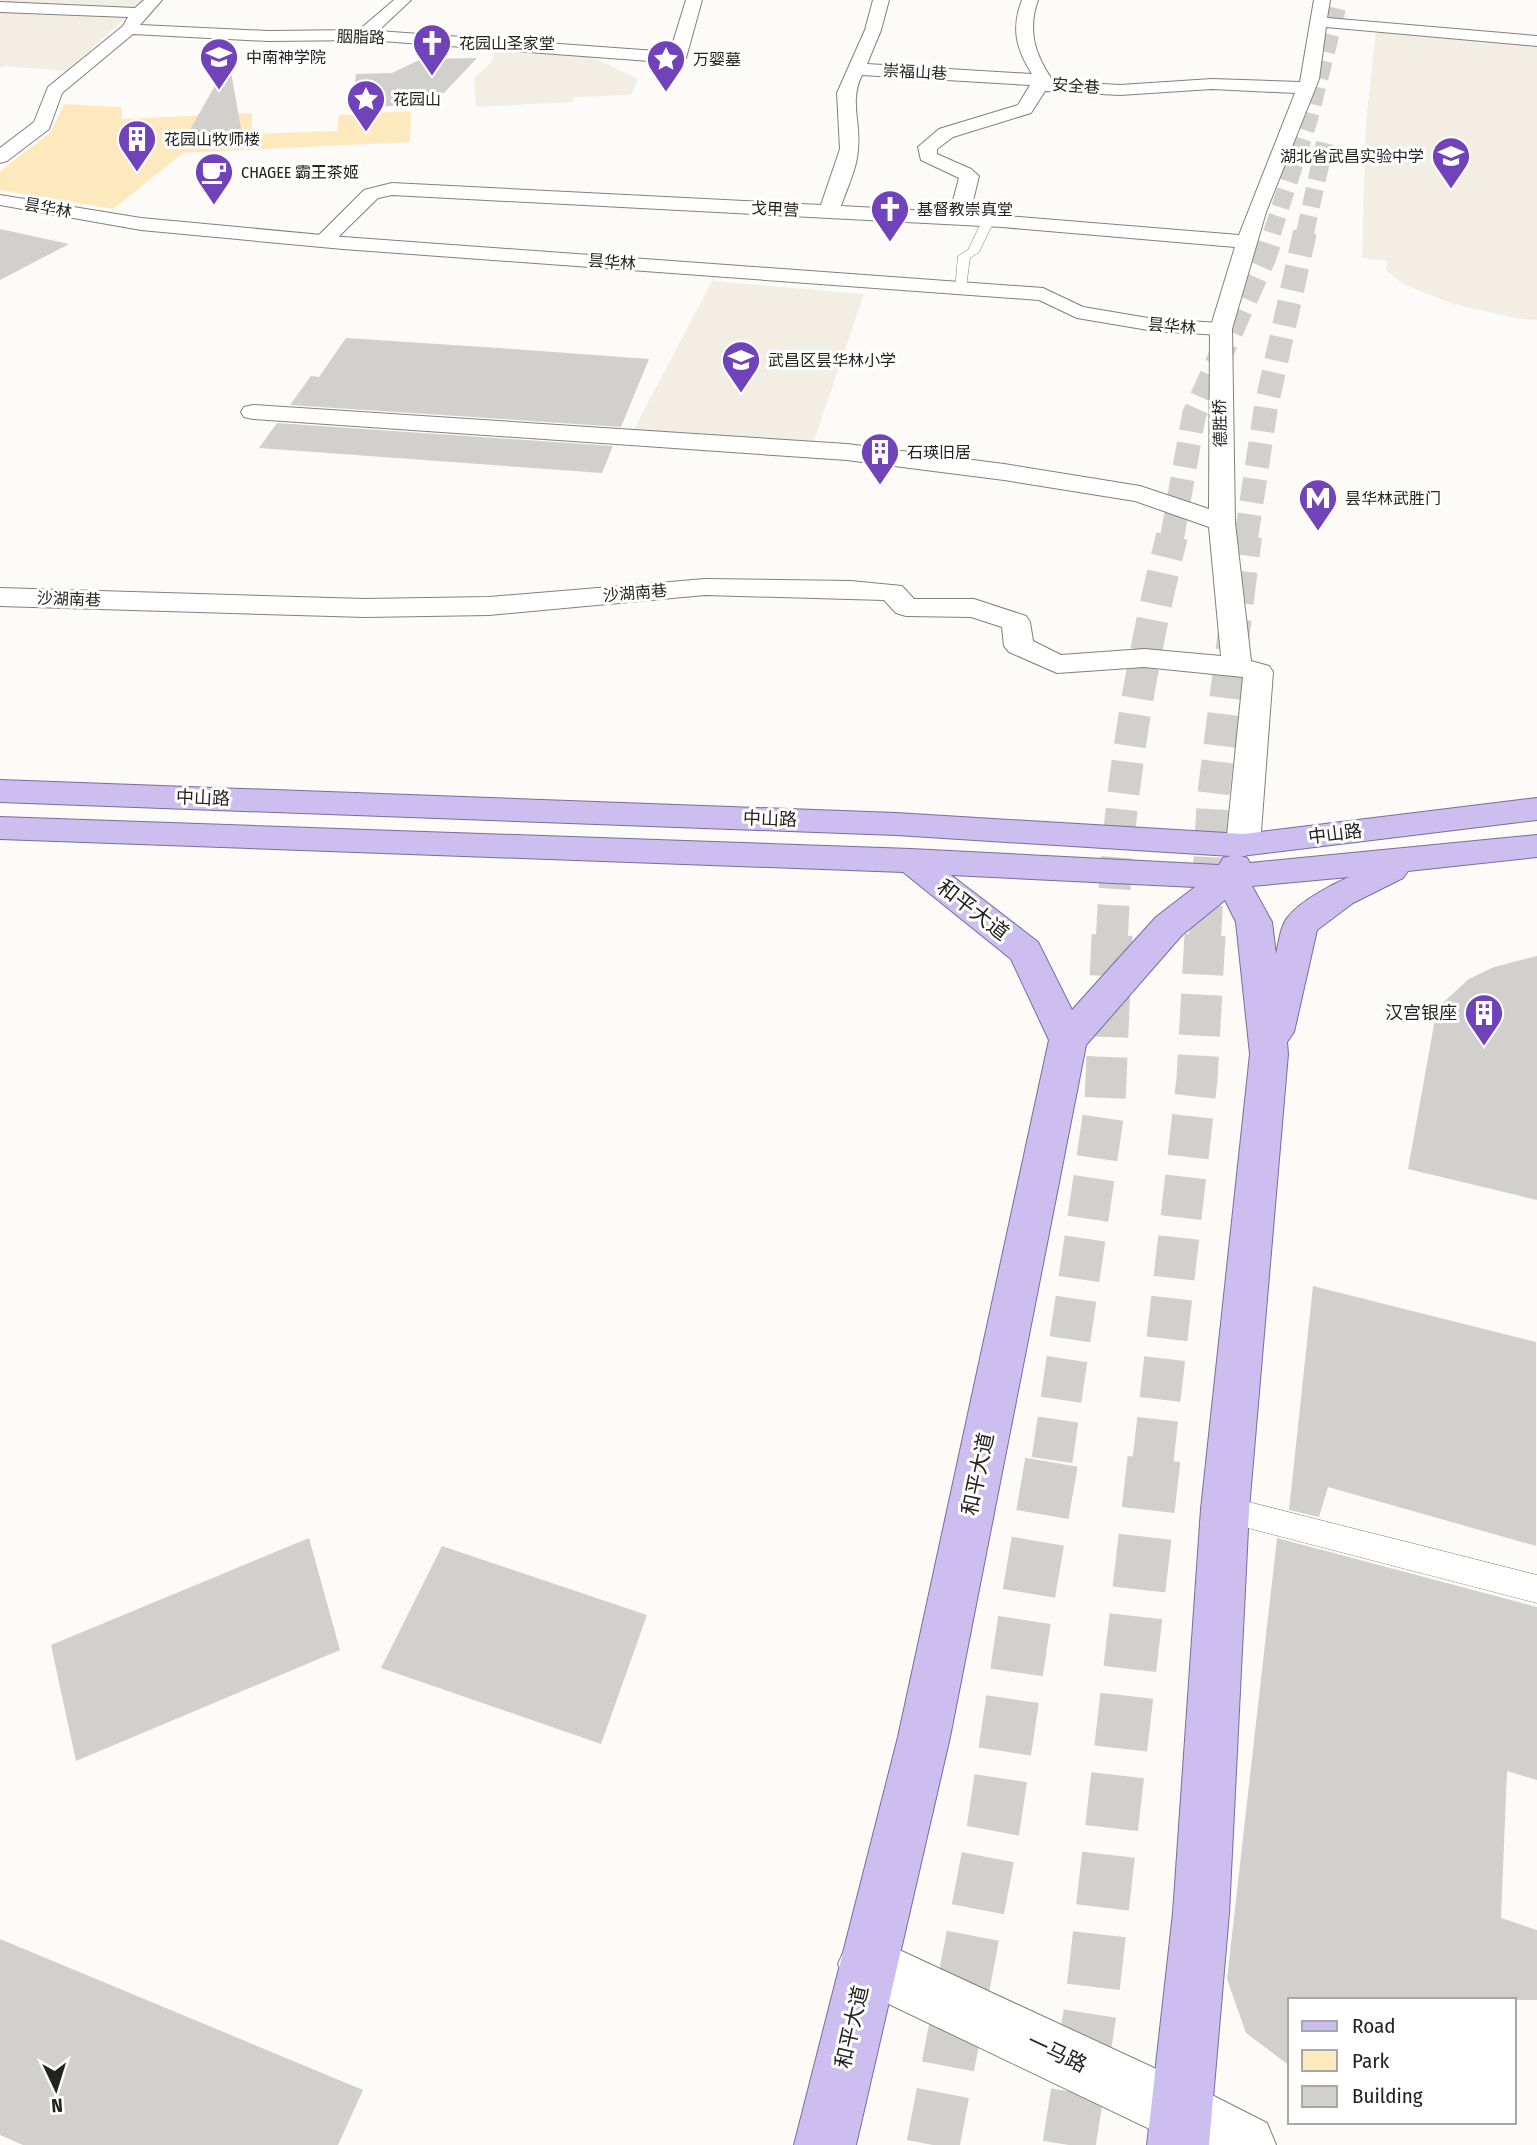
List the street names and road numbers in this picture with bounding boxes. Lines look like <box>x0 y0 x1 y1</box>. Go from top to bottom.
street label: 胭脂路 <box>337 27 385 47</box>
street label: 崇福山巷 <box>883 61 947 83</box>
street label: 安全巷 <box>1051 75 1101 97</box>
street label: 昙华林 <box>23 194 73 222</box>
street label: 戈甲营 <box>751 198 799 220</box>
street label: 昙华林 <box>587 251 637 273</box>
street label: 昙华林 <box>1147 314 1197 338</box>
street label: 德胜桥 <box>1210 399 1230 447</box>
street label: 沙湖南巷 <box>602 581 668 605</box>
street label: 沙湖南巷 <box>37 588 101 610</box>
street label: 中山路 <box>176 786 230 810</box>
street label: 中山路 <box>743 807 797 831</box>
street label: 中山路 <box>1307 820 1363 848</box>
street label: 和平大道 <box>932 874 1014 946</box>
street label: 和平大道 <box>957 1430 999 1518</box>
street label: 和平大道 <box>830 1983 874 2071</box>
street label: 一马路 <box>1023 2028 1091 2078</box>

